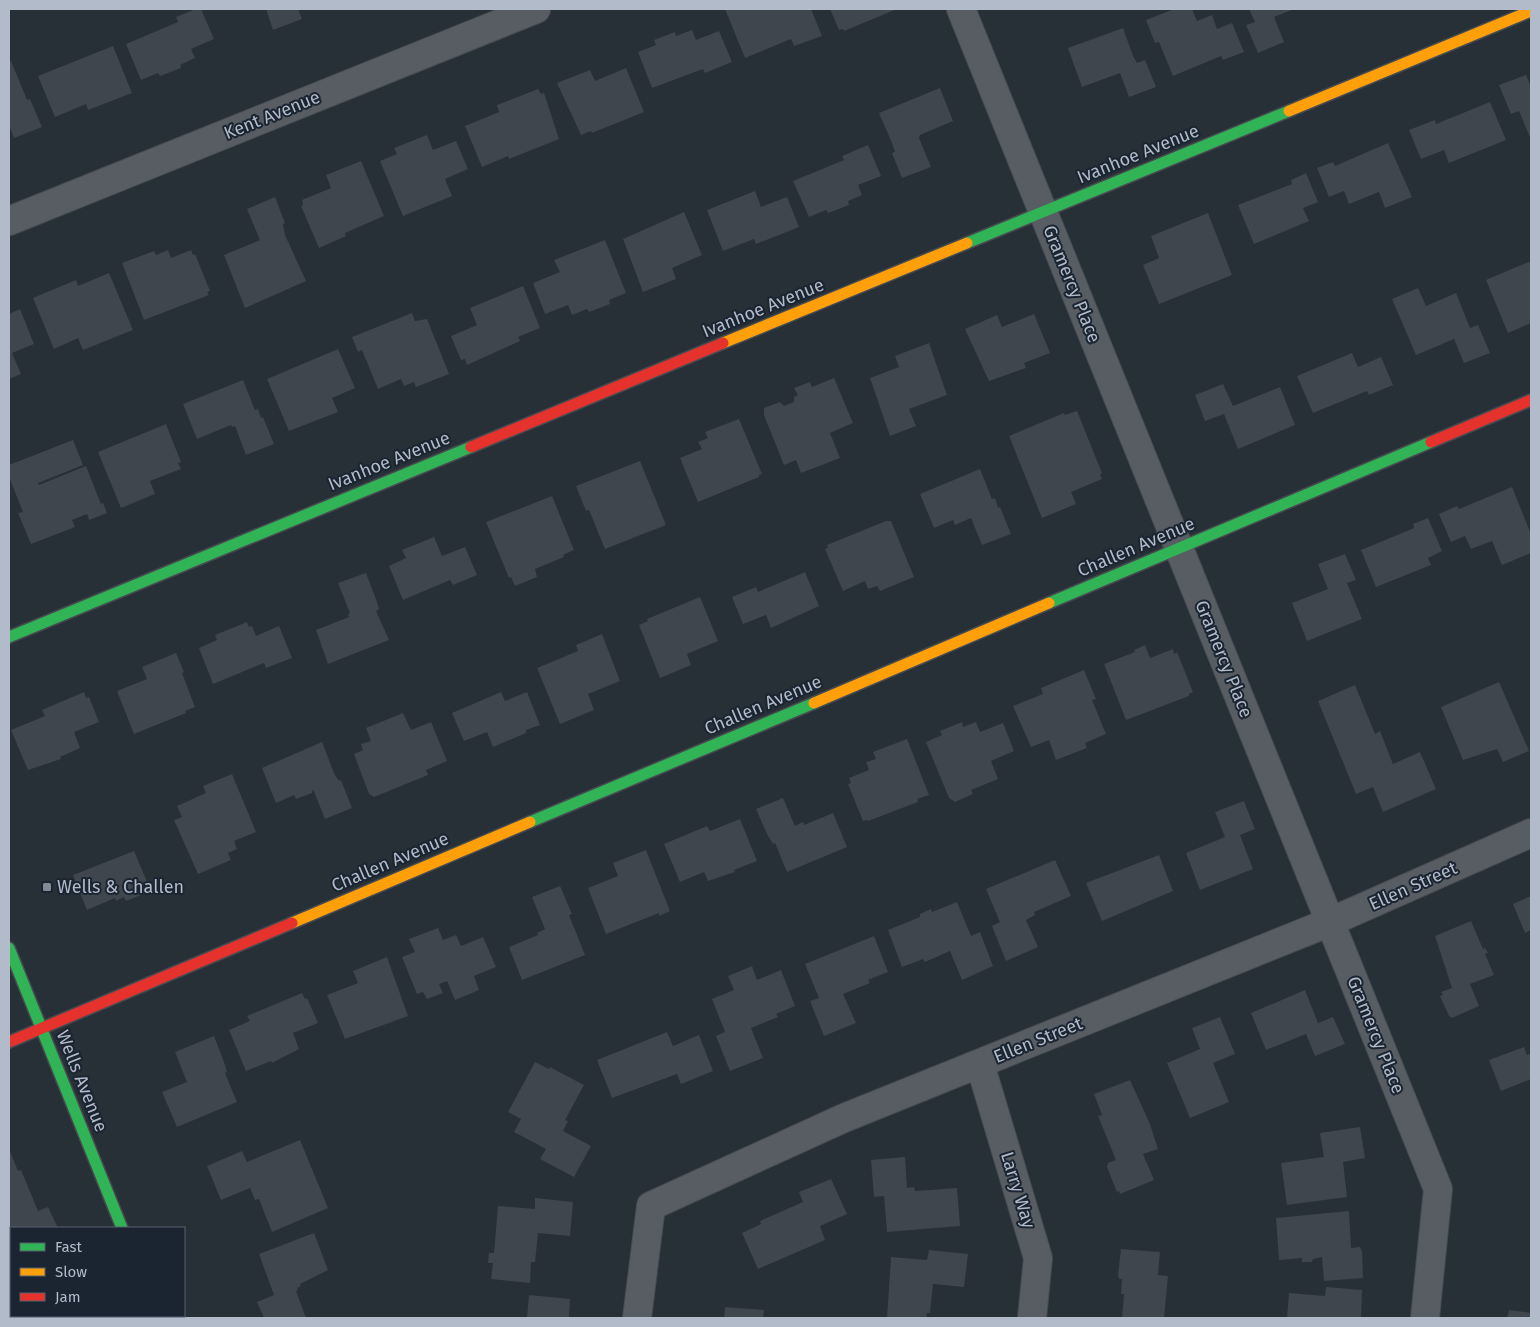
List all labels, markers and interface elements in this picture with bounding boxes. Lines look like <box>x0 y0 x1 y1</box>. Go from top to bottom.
street label: Kent Avenue <box>221 86 323 144</box>
street label: Ivanhoe Avenue <box>1074 120 1202 188</box>
street label: Gramercy Place <box>1038 222 1106 346</box>
street label: Ivanhoe Avenue <box>699 274 827 342</box>
street label: Ivanhoe Avenue <box>325 427 453 495</box>
street label: Challen Avenue <box>1074 512 1198 582</box>
street label: Gramercy Place <box>1190 597 1258 721</box>
street label: Challen Avenue <box>701 670 825 740</box>
street label: Challen Avenue <box>328 827 452 897</box>
street label: Ellen Street <box>1366 857 1461 915</box>
place label: Wells & Challen <box>57 876 184 898</box>
marker: Wells & Challen <box>41 881 53 893</box>
street label: Gramercy Place <box>1342 973 1410 1097</box>
street label: Ellen Street <box>990 1012 1086 1068</box>
street label: Wells Avenue <box>52 1027 112 1135</box>
street label: Larry Way <box>996 1149 1040 1231</box>
legend <box>10 1227 185 1317</box>
text: Fast <box>55 1238 82 1256</box>
text: Slow <box>55 1263 87 1281</box>
text: Jam <box>55 1288 81 1306</box>

